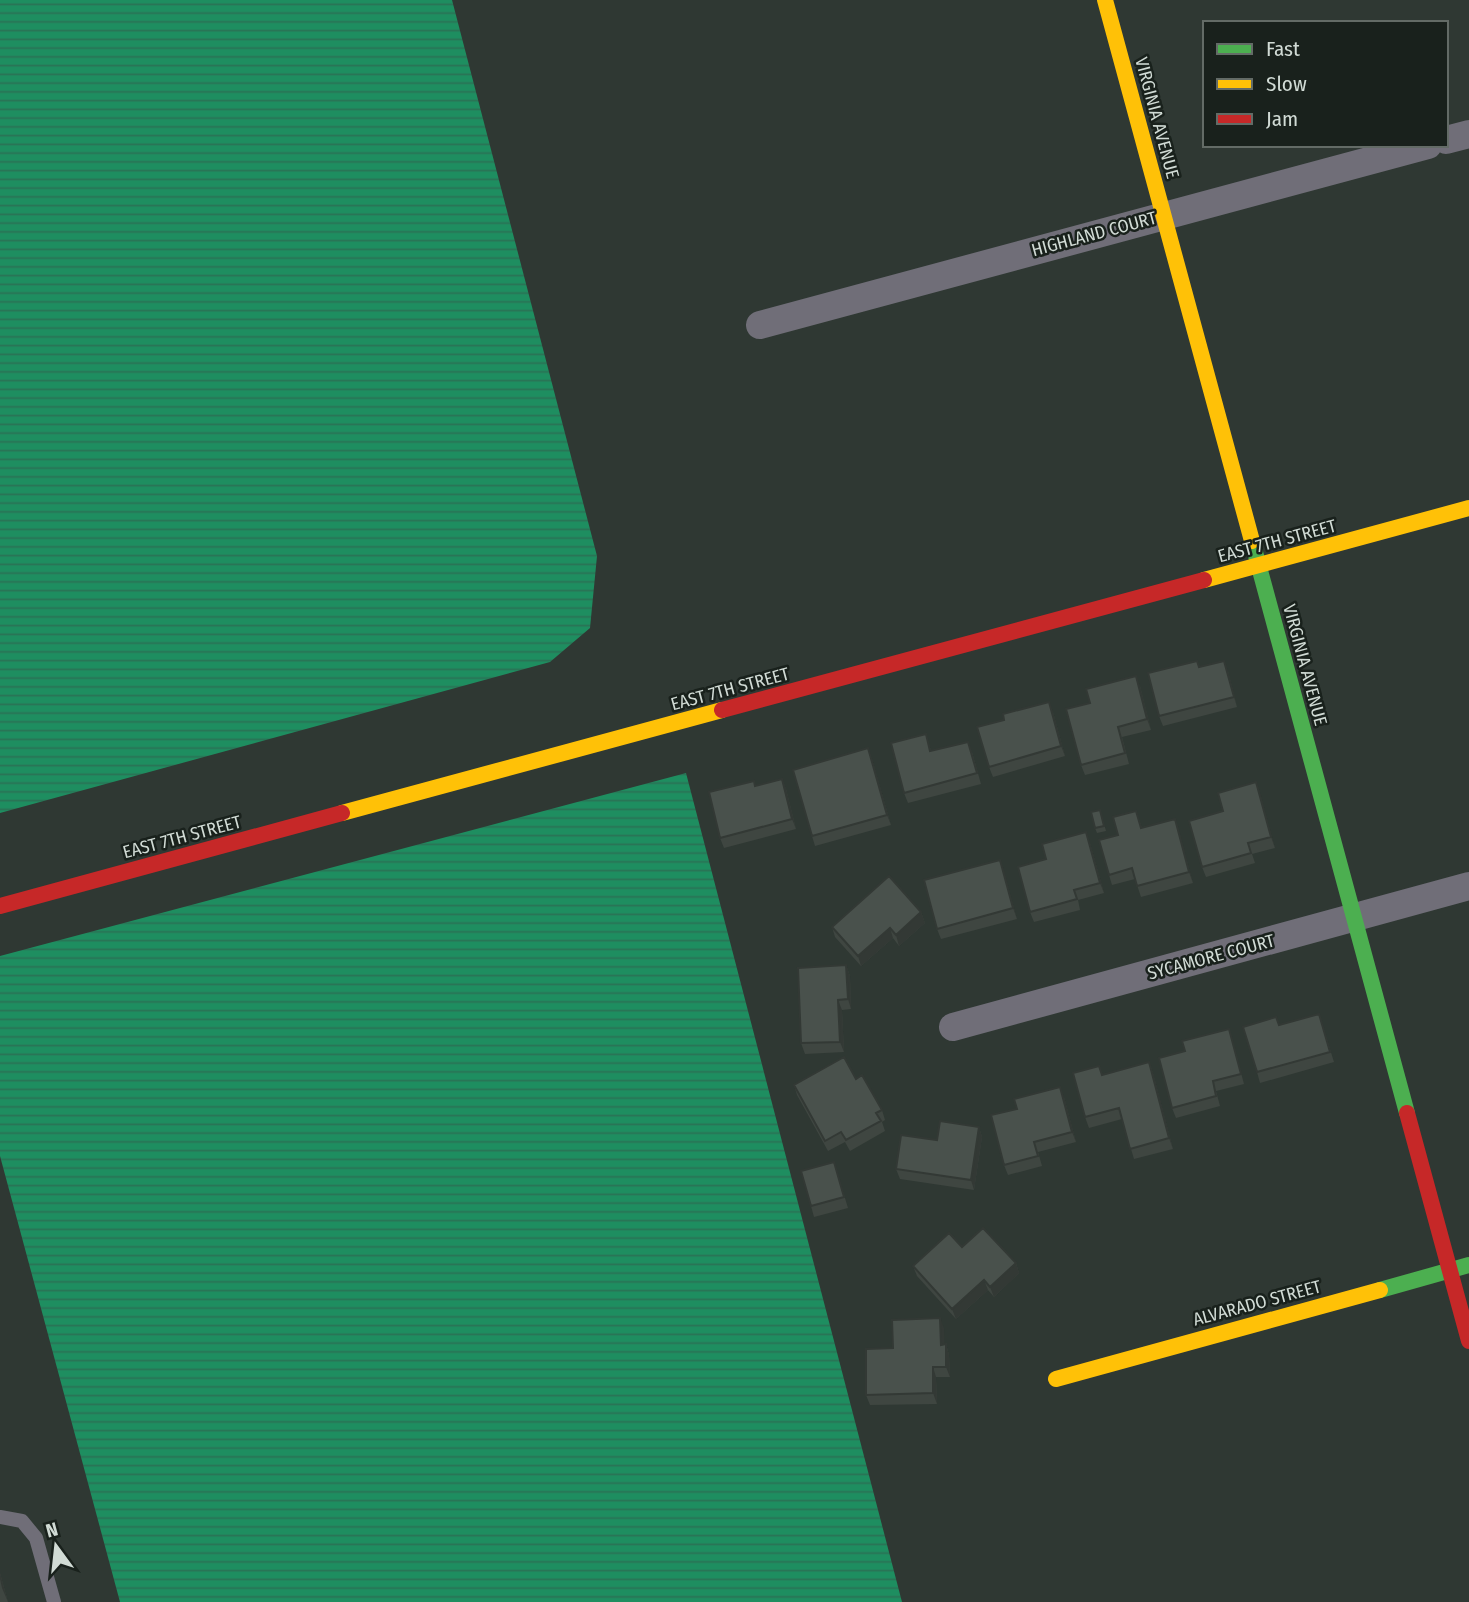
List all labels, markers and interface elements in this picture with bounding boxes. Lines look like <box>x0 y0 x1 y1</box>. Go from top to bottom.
legend <box>1203 21 1448 147</box>
text: Fast <box>1266 36 1300 62</box>
street label: VIRGINIA AVENUE <box>1130 55 1184 181</box>
text: Slow <box>1266 71 1307 97</box>
text: Jam <box>1266 106 1298 132</box>
street label: HIGHLAND COURT <box>1029 207 1159 261</box>
street label: EAST 7TH STREET <box>1215 514 1339 567</box>
street label: VIRGINIA AVENUE <box>1278 602 1332 728</box>
street label: EAST 7TH STREET <box>668 662 792 715</box>
street label: EAST 7TH STREET <box>120 810 244 863</box>
street label: SYCAMORE COURT <box>1145 929 1277 985</box>
street label: ALVARADO STREET <box>1191 1275 1324 1331</box>
north arrow <box>21 1511 91 1581</box>
text: N <box>43 1517 60 1543</box>

